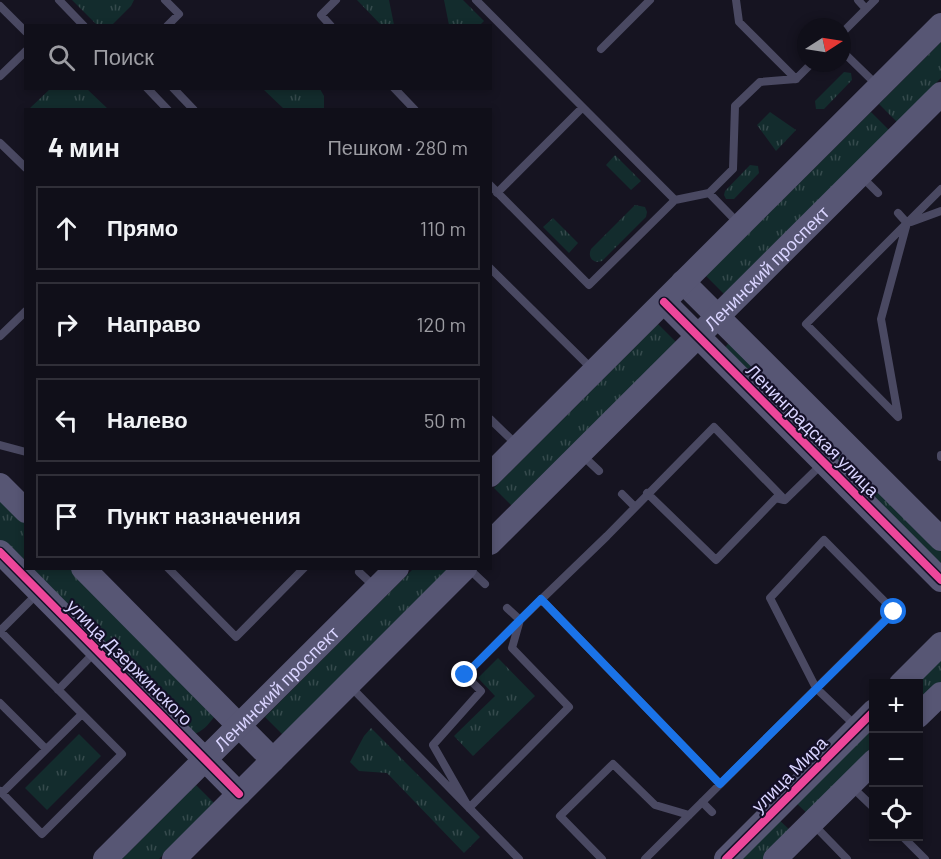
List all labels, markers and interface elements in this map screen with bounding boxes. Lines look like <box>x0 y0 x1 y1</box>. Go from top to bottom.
north arrow <box>797 18 851 72</box>
search box <box>24 24 492 90</box>
icon: search <box>45 41 78 74</box>
text: Поиск <box>93 43 154 69</box>
text: 4 мин <box>48 131 120 162</box>
text: Пешком · 280 m <box>327 135 468 159</box>
street label: Ленинский проспект <box>699 201 833 335</box>
icon: ahead <box>50 212 83 245</box>
text: Прямо <box>107 214 178 240</box>
text: 110 m <box>420 216 466 240</box>
icon: right <box>50 308 83 341</box>
text: Направо <box>107 310 201 336</box>
text: 120 m <box>416 312 466 336</box>
street label: Ленинградская улица <box>742 359 885 502</box>
icon: left <box>50 404 83 437</box>
text: Налево <box>107 406 188 432</box>
text: 50 m <box>424 408 466 432</box>
icon: arrive <box>50 500 83 533</box>
text: Пункт назначения <box>107 502 301 528</box>
street label: улица Дзержинского <box>62 594 198 730</box>
route start <box>880 598 906 624</box>
street label: Ленинский проспект <box>209 621 343 755</box>
route end <box>451 661 477 687</box>
map controls <box>869 679 923 841</box>
button: + <box>869 679 923 733</box>
street label: улица Мира <box>747 731 832 816</box>
button: − <box>869 733 923 787</box>
button: locate <box>869 787 923 841</box>

